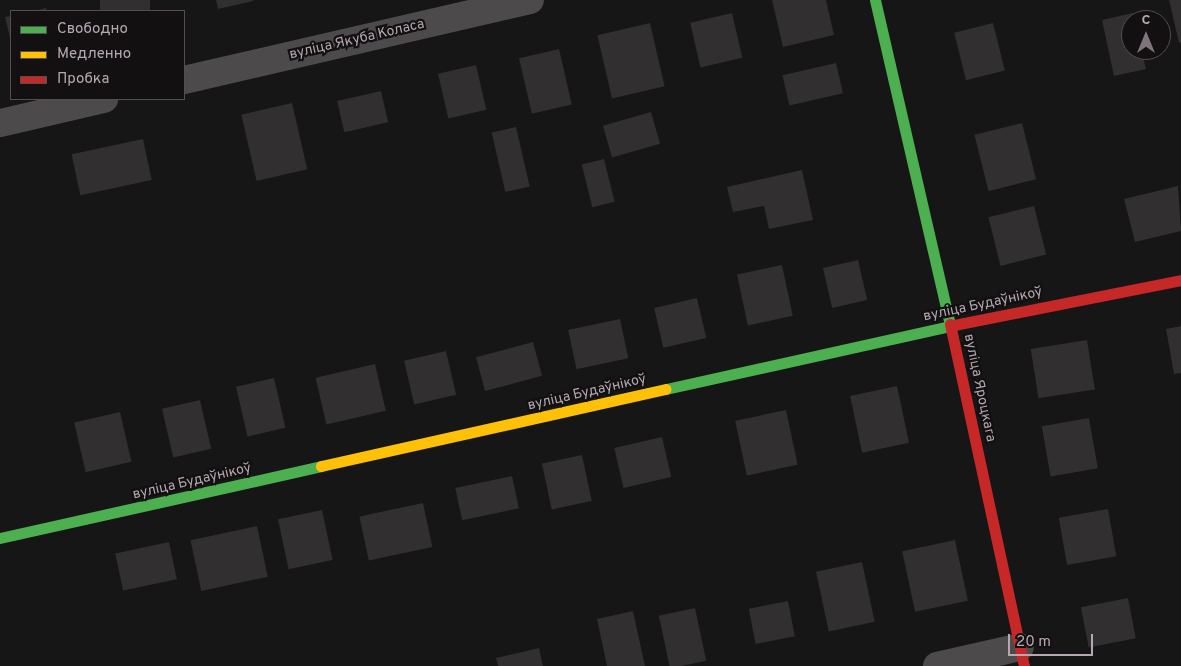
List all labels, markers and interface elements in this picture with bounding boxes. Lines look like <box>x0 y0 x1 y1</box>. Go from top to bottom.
legend <box>10 10 185 100</box>
north arrow <box>1121 10 1171 60</box>
text: С <box>1142 12 1150 29</box>
street label: вуліца Якуба Коласа <box>288 16 426 64</box>
text: Свободно <box>57 20 128 39</box>
text: Медленно <box>57 45 131 64</box>
text: Пробка <box>57 70 109 89</box>
street label: вуліца Будаўнікоў <box>922 284 1044 326</box>
street label: вуліца Яроцкага <box>959 332 999 444</box>
street label: вуліца Будаўнікоў <box>526 371 648 415</box>
street label: вуліца Будаўнікоў <box>131 460 253 504</box>
scale bar <box>1011 624 1096 656</box>
text: 20 m <box>1016 633 1051 652</box>

